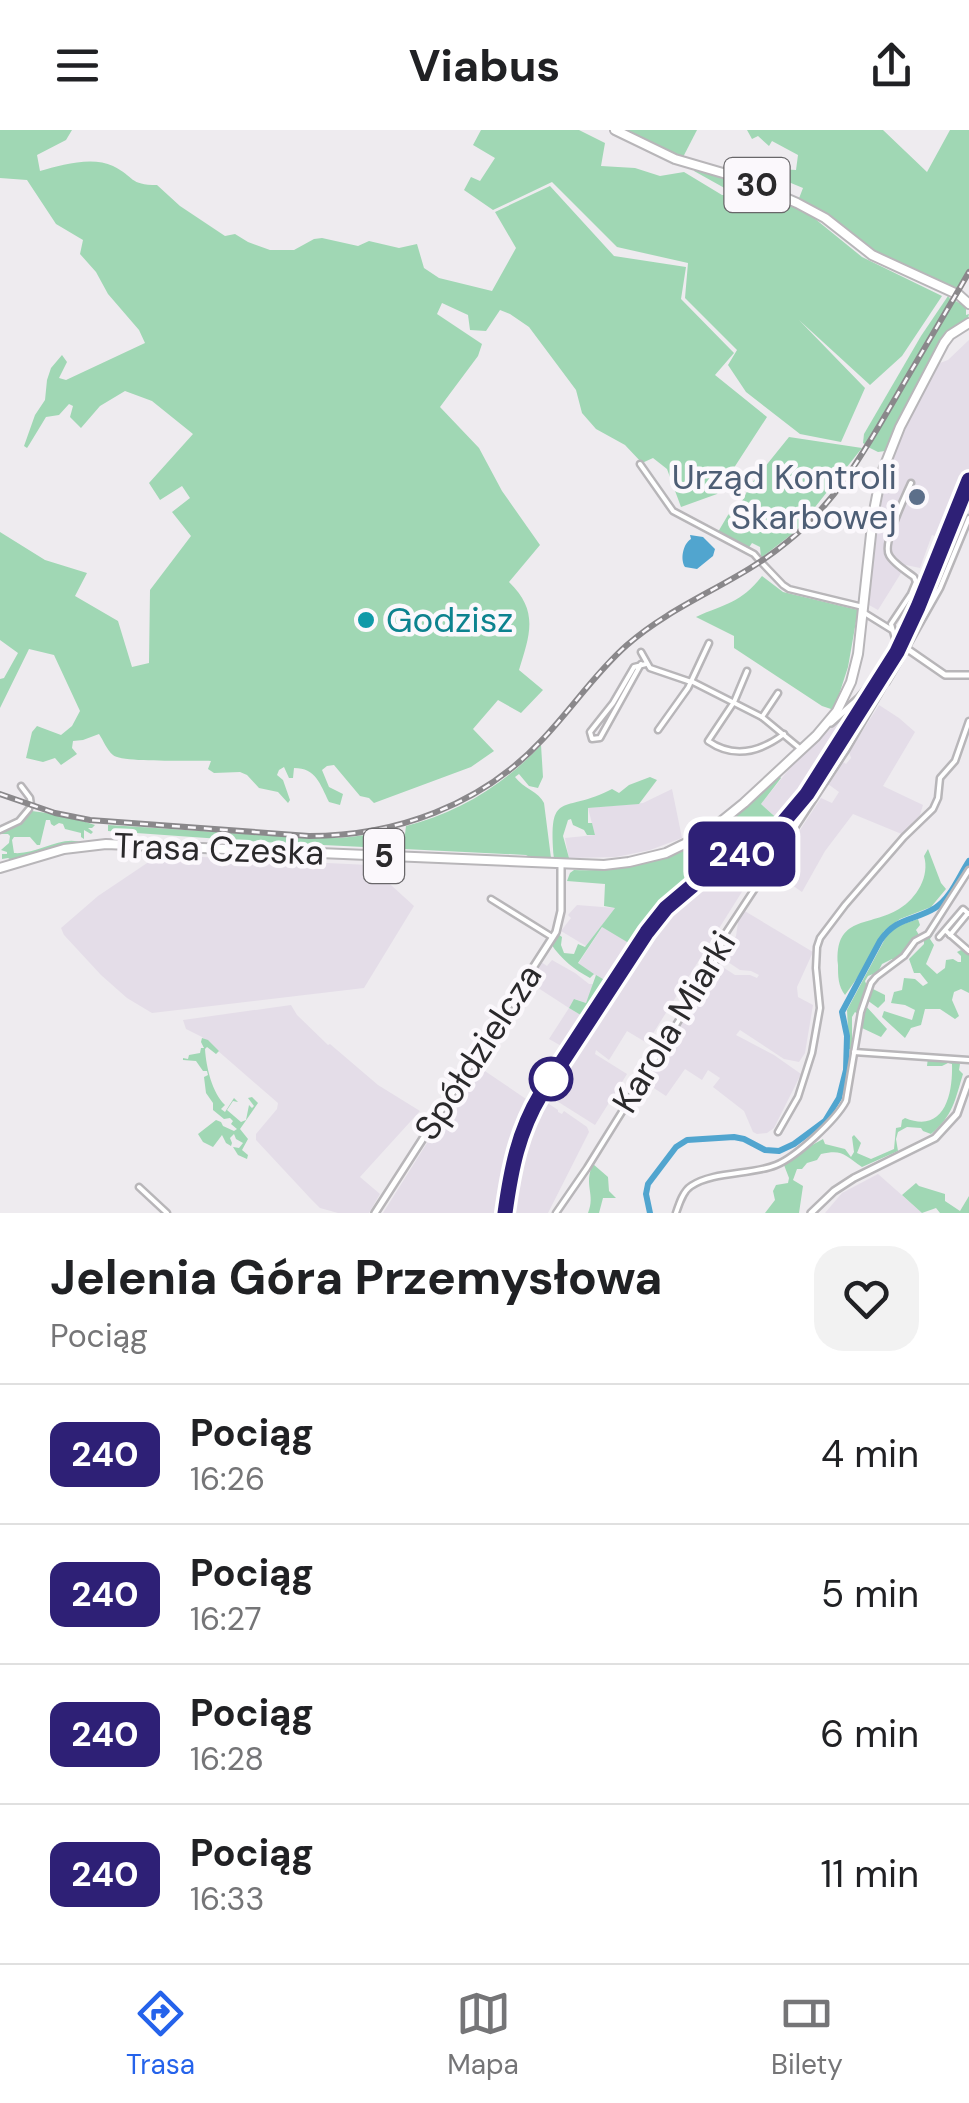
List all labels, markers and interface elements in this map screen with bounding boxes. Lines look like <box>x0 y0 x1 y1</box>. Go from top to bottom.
text: Viabus <box>409 36 560 95</box>
icon: menu <box>50 38 105 93</box>
icon: share <box>864 38 919 93</box>
road number: 30 <box>724 158 790 212</box>
place label: Urząd Kontroli Skarbowej <box>672 454 897 540</box>
marker: Urząd Kontroli Skarbowej <box>906 486 928 508</box>
place label: Godzisz <box>386 597 513 643</box>
marker: Godzisz <box>355 609 377 631</box>
street label: Trasa Czeska <box>113 822 325 876</box>
line badge: 240 <box>684 822 800 886</box>
road number: 5 <box>364 829 404 883</box>
text: 240 <box>708 831 776 877</box>
street label: Karola Miarki <box>602 923 746 1121</box>
street label: Spółdzielcza <box>404 955 552 1149</box>
unlabelled marker <box>530 1058 572 1100</box>
text: Jelenia Góra Przemysłowa <box>50 1246 662 1309</box>
button: heart <box>814 1246 919 1351</box>
text: Pociąg <box>50 1315 148 1357</box>
text: Pociąg <box>190 1408 314 1458</box>
text: 4 min <box>821 1429 919 1479</box>
text: 240 <box>71 1431 139 1477</box>
text: 16:26 <box>190 1458 265 1500</box>
text: Pociąg <box>190 1548 314 1598</box>
text: 5 min <box>821 1569 919 1619</box>
text: 240 <box>71 1571 139 1617</box>
text: 16:27 <box>190 1598 262 1640</box>
text: Pociąg <box>190 1688 314 1738</box>
text: 6 min <box>820 1709 919 1759</box>
text: 240 <box>71 1711 139 1757</box>
text: 16:28 <box>190 1738 264 1780</box>
text: Pociąg <box>190 1828 314 1878</box>
text: 11 min <box>820 1849 919 1899</box>
text: 240 <box>71 1851 139 1897</box>
text: 16:33 <box>190 1878 264 1920</box>
tab: Trasa <box>126 1986 195 2083</box>
tab: Mapa <box>447 1986 519 2083</box>
tab: Bilety <box>771 1986 843 2083</box>

